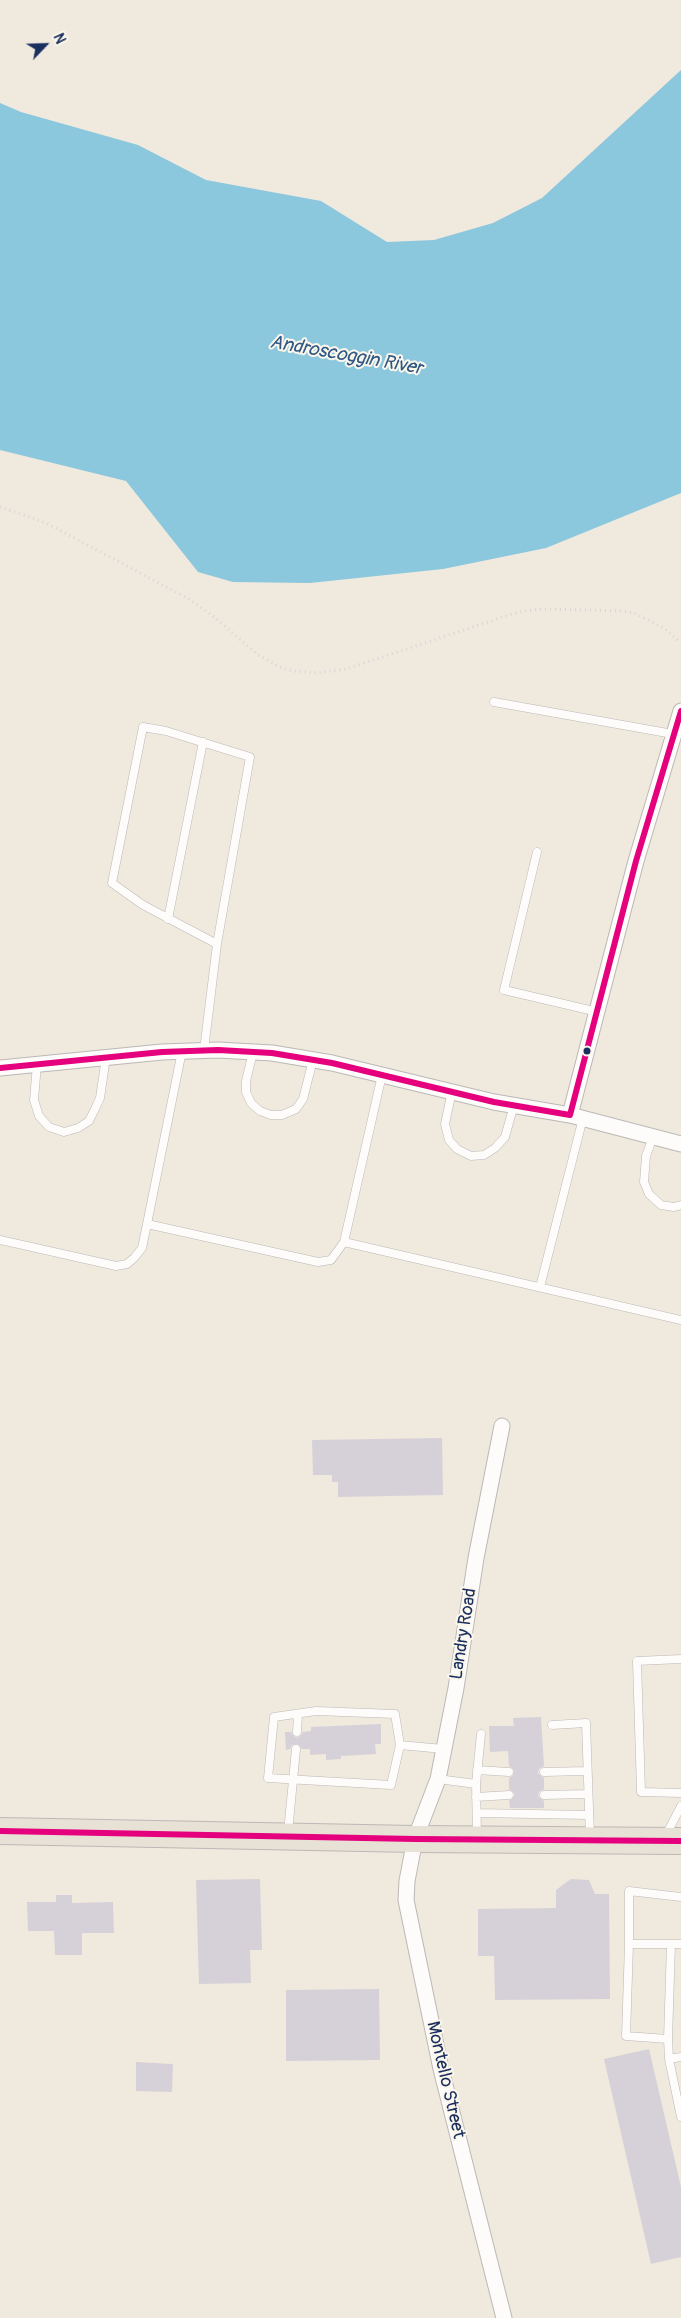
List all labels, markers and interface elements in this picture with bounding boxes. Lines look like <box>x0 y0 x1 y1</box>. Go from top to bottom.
north arrow <box>20 20 70 70</box>
text: N <box>49 31 69 46</box>
water label: Androscoggin River <box>268 331 424 381</box>
unlabelled marker <box>582 1046 592 1056</box>
street label: Landry Road <box>446 1587 482 1681</box>
street label: Montello Street <box>421 2019 469 2141</box>

